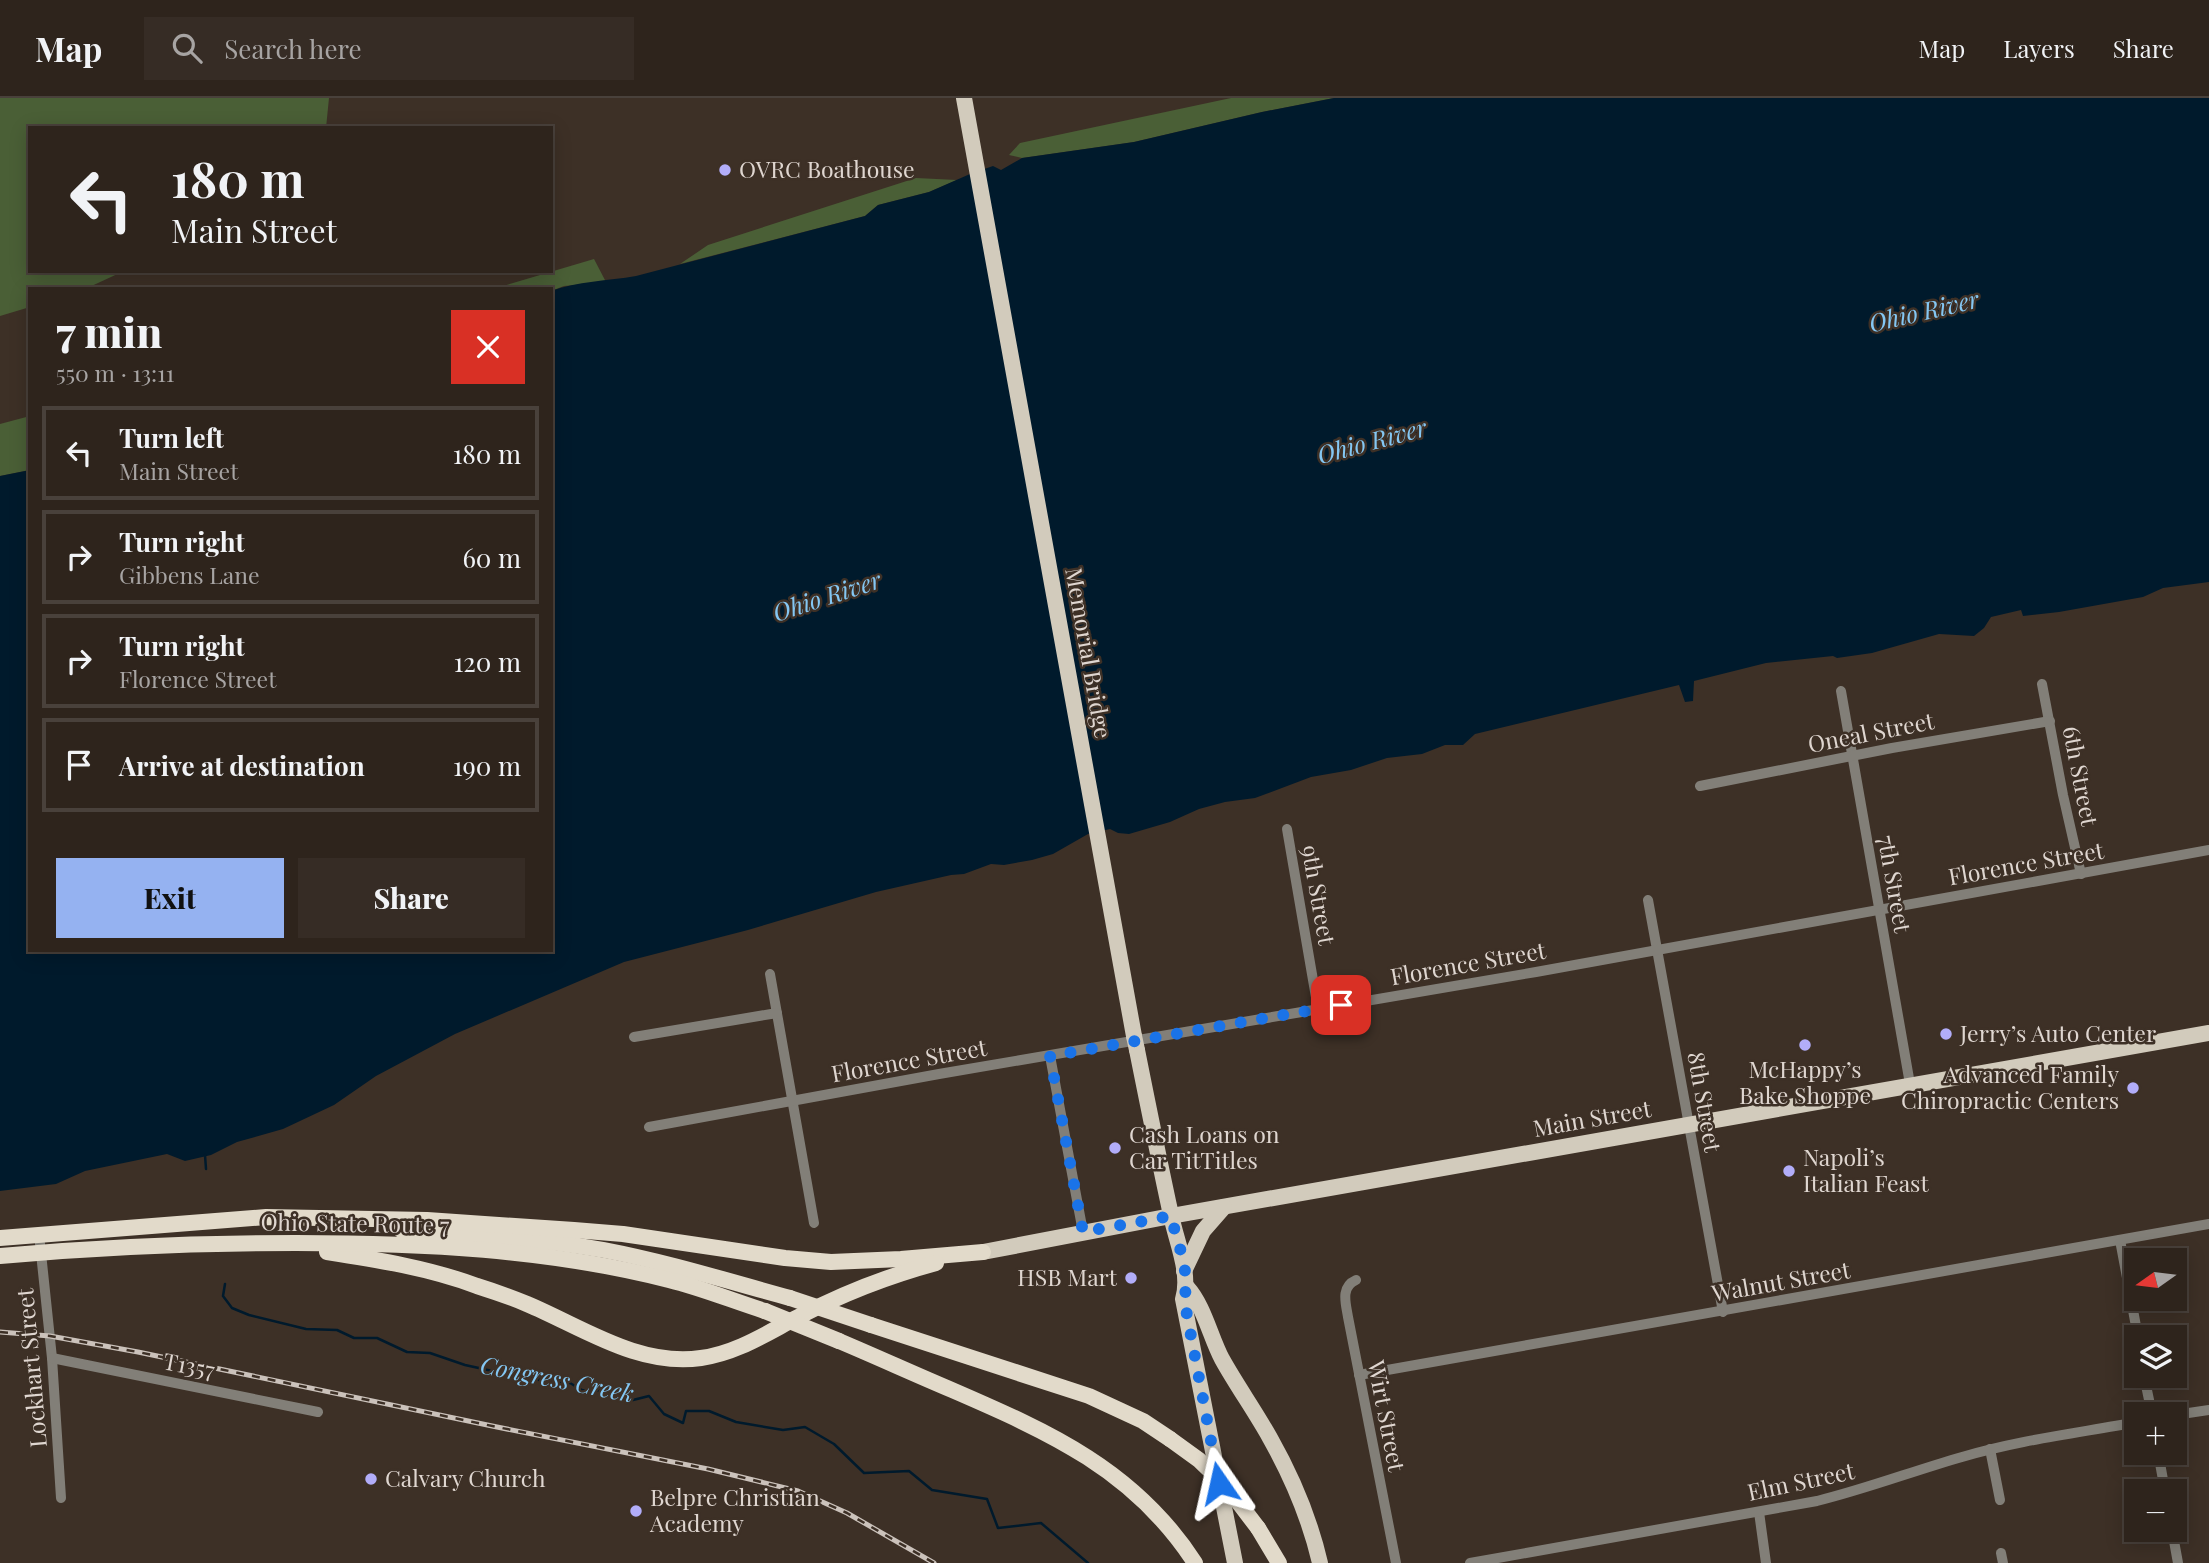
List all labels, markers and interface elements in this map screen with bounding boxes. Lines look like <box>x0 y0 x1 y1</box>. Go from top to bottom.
search box <box>144 17 634 80</box>
text: Map <box>35 26 102 70</box>
icon: search <box>168 29 206 67</box>
text: Search here <box>224 31 362 66</box>
text: Map <box>1919 32 1965 64</box>
text: Layers <box>2003 32 2075 64</box>
text: Share <box>2113 32 2174 64</box>
text: 180 m <box>171 145 305 210</box>
place label: OVRC Boathouse <box>739 153 915 184</box>
icon: left <box>56 154 147 245</box>
marker: OVRC Boathouse <box>717 162 733 178</box>
text: Main Street <box>171 208 337 251</box>
water label: Ohio River <box>1865 282 1982 338</box>
text: 7 min <box>56 303 162 359</box>
button: close <box>451 310 525 384</box>
text: 550 m · 13:11 <box>56 357 174 388</box>
water label: Ohio River <box>1313 410 1430 470</box>
text: Turn left <box>119 420 224 455</box>
icon: left <box>60 434 98 472</box>
text: 180 m <box>453 436 521 471</box>
text: Main Street <box>119 455 238 486</box>
text: Turn right <box>119 524 245 559</box>
icon: right <box>60 538 98 576</box>
text: 60 m <box>462 540 521 575</box>
text: Gibbens Lane <box>119 559 260 590</box>
water label: Ohio River <box>768 562 885 628</box>
street label: Memorial Bridge <box>1059 565 1120 741</box>
text: Turn right <box>119 628 245 663</box>
icon: right <box>60 642 98 680</box>
text: 120 m <box>454 644 521 679</box>
text: Florence Street <box>119 663 276 694</box>
street label: Oneal Street <box>1805 704 1937 759</box>
street label: 6th Street <box>2057 723 2106 829</box>
icon: arrive <box>60 746 98 784</box>
text: Arrive at destination <box>119 748 365 783</box>
text: 190 m <box>453 748 521 783</box>
street label: 7th Street <box>1872 833 1919 936</box>
street label: Florence Street <box>1946 833 2107 891</box>
street label: 9th Street <box>1295 842 1344 948</box>
button: Exit <box>56 858 284 938</box>
button: Share <box>298 858 525 938</box>
street label: Florence Street <box>1388 933 1549 991</box>
pin <box>1311 975 1371 1035</box>
icon: arrive <box>1322 986 1360 1024</box>
place label: Jerry’s Auto Center <box>1959 1017 2156 1048</box>
marker: Jerry’s Auto Center <box>1938 1026 1954 1042</box>
street label: Florence Street <box>829 1030 990 1088</box>
marker: McHappy’s Bake Shoppe <box>1797 1037 1813 1053</box>
street label: 8th Street <box>1681 1049 1730 1155</box>
place label: McHappy’s Bake Shoppe <box>1739 1053 1871 1110</box>
place label: Advanced Family Chiropractic Centers <box>1901 1058 2119 1115</box>
marker: Advanced Family Chiropractic Centers <box>2125 1080 2141 1096</box>
street label: Main Street <box>1530 1092 1654 1143</box>
place label: Cash Loans on Car TitTitles <box>1129 1118 1280 1175</box>
marker: Cash Loans on Car TitTitles <box>1107 1140 1123 1156</box>
place label: Napoli’s Italian Feast <box>1803 1141 1929 1198</box>
marker: Napoli’s Italian Feast <box>1781 1163 1797 1179</box>
street label: Ohio State Route 7 <box>260 1205 450 1240</box>
north arrow <box>2124 1248 2188 1311</box>
map controls <box>2124 1248 2187 1542</box>
street label: Walnut Street <box>1708 1253 1853 1308</box>
place label: HSB Mart <box>1017 1261 1118 1292</box>
marker: HSB Mart <box>1123 1270 1139 1286</box>
street label: Lockhart Street <box>8 1286 53 1449</box>
button: layers <box>2124 1325 2187 1388</box>
street label: T1357 <box>161 1344 218 1385</box>
water label: Congress Creek <box>478 1347 637 1409</box>
street label: Wirt Street <box>1361 1357 1414 1475</box>
button: + <box>2124 1402 2187 1465</box>
position arrow <box>1182 1446 1256 1520</box>
street label: Elm Street <box>1744 1454 1858 1507</box>
place label: Calvary Church <box>385 1462 546 1493</box>
marker: Calvary Church <box>363 1471 379 1487</box>
button: − <box>2124 1479 2187 1542</box>
place label: Belpre Christian Academy <box>649 1481 820 1538</box>
marker: Belpre Christian Academy <box>628 1503 644 1519</box>

